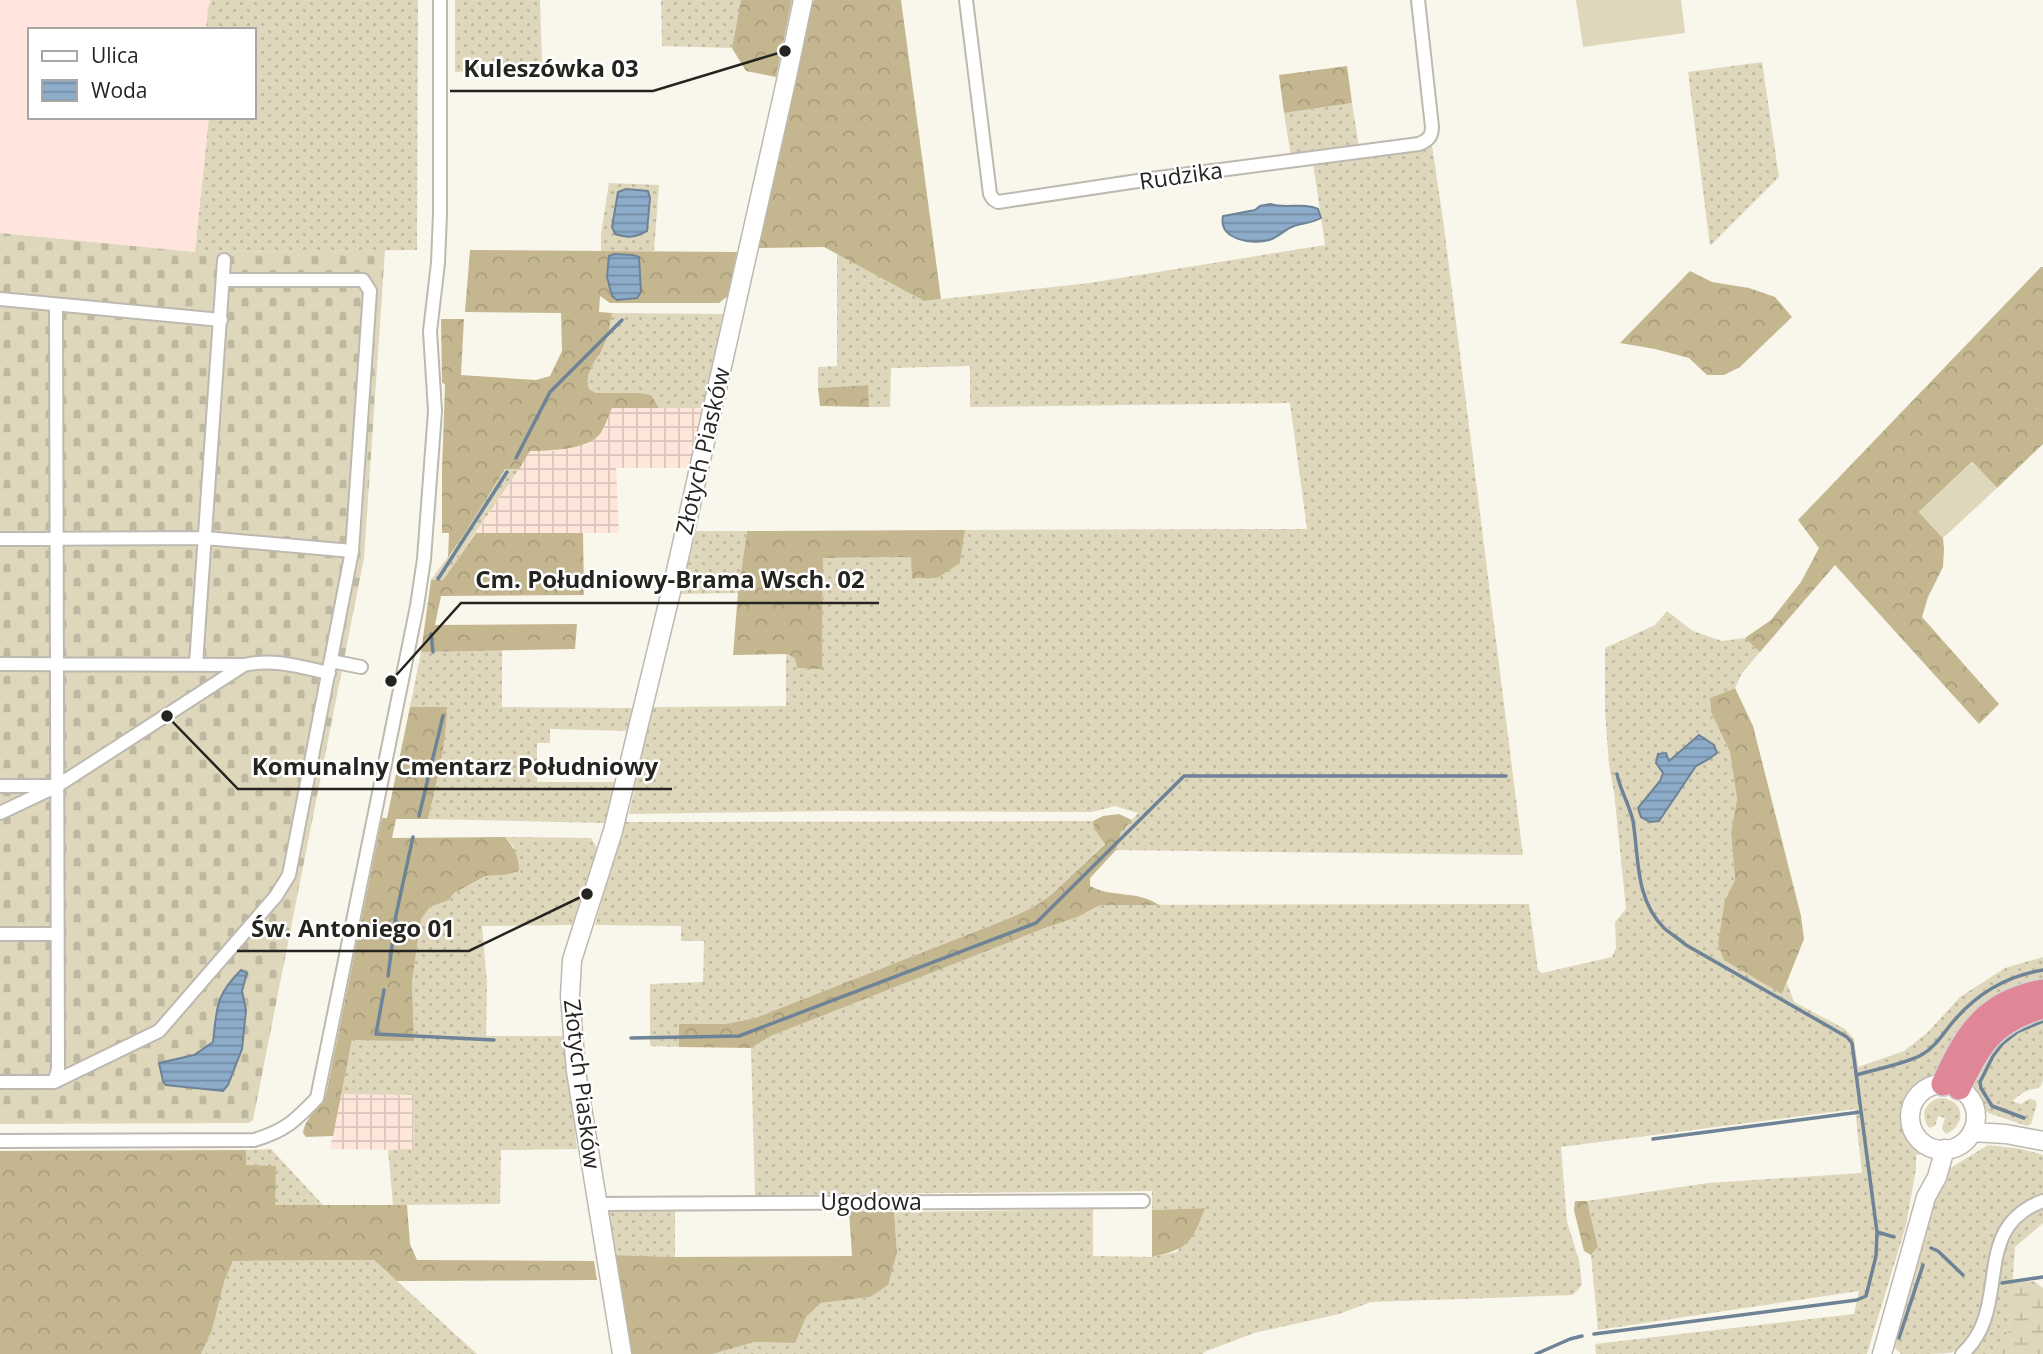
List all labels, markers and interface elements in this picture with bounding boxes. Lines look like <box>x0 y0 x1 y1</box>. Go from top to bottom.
legend <box>28 28 256 119</box>
text: Ulica <box>91 41 139 69</box>
callout: Kuleszówka 03 <box>450 46 653 91</box>
text: Kuleszówka 03 <box>463 51 639 84</box>
text: Woda <box>91 76 148 104</box>
street label: Rudzika <box>1137 153 1225 197</box>
street label: Złotych Piasków <box>667 364 737 538</box>
callout: Cm. Południowy-Brama Wsch. 02 <box>461 558 879 603</box>
text: Cm. Południowy-Brama Wsch. 02 <box>475 562 865 595</box>
callout: Komunalny Cmentarz Południowy <box>238 744 672 789</box>
text: Komunalny Cmentarz Południowy <box>252 749 659 782</box>
callout: Św. Antoniego 01 <box>237 906 469 951</box>
text: Św. Antoniego 01 <box>251 911 455 944</box>
street label: Złotych Piasków <box>557 997 609 1171</box>
street label: Ugodowa <box>820 1185 922 1217</box>

